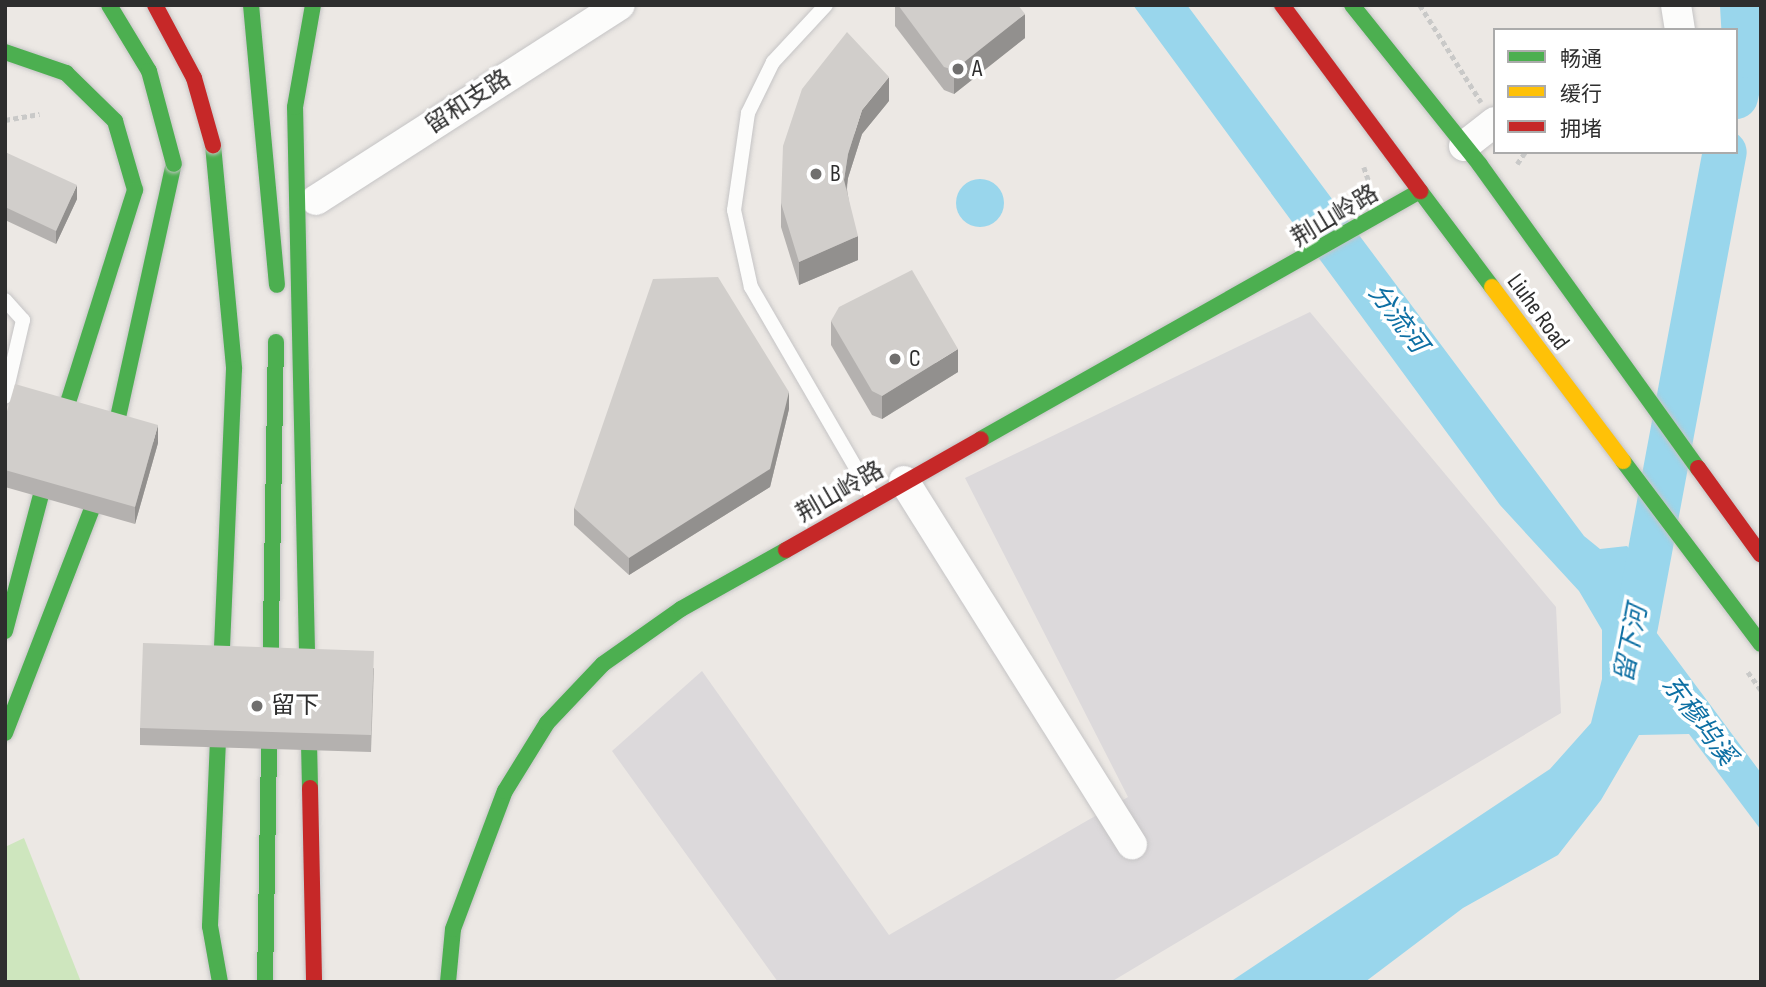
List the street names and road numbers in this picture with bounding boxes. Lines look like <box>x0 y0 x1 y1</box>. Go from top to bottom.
street label: 留和支路 <box>420 64 516 140</box>
street label: 荆山岭路 <box>1286 179 1384 253</box>
street label: Liuhe Road <box>1501 268 1575 356</box>
street label: 荆山岭路 <box>791 456 889 528</box>

